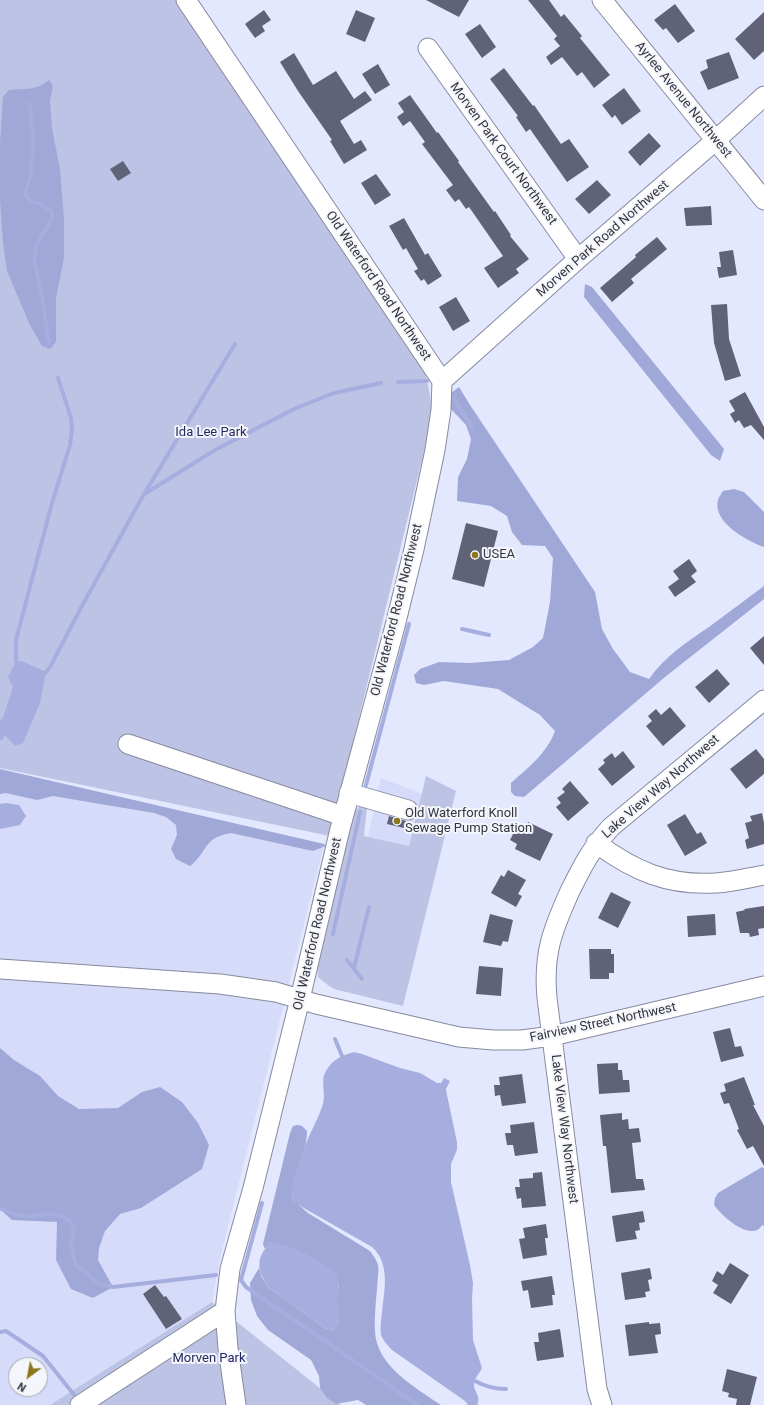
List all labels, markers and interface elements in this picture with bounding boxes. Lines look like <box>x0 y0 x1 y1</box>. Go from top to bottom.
street label: Ayrlee Avenue Northwest <box>631 39 735 161</box>
street label: Morven Park Court Northwest <box>446 80 560 228</box>
street label: Morven Park Road Northwest <box>534 177 672 301</box>
street label: Old Waterford Road Northwest <box>322 208 434 364</box>
park label: Ida Lee Park <box>175 425 247 441</box>
street label: Old Waterford Road Northwest <box>368 522 426 698</box>
place label: USEA <box>483 547 515 563</box>
marker: USEA <box>470 550 480 560</box>
street label: Lake View Way Northwest <box>599 732 723 842</box>
place label: Old Waterford Knoll Sewage Pump Station <box>405 806 532 837</box>
marker: Old Waterford Knoll Sewage Pump Station <box>392 816 402 826</box>
street label: Old Waterford Road Northwest <box>290 836 346 1012</box>
street label: Fairview Street Northwest <box>528 1000 678 1046</box>
street label: Lake View Way Northwest <box>547 1054 581 1204</box>
park label: Morven Park <box>173 1351 245 1367</box>
north arrow <box>8 1357 48 1397</box>
text: N <box>15 1379 29 1394</box>

